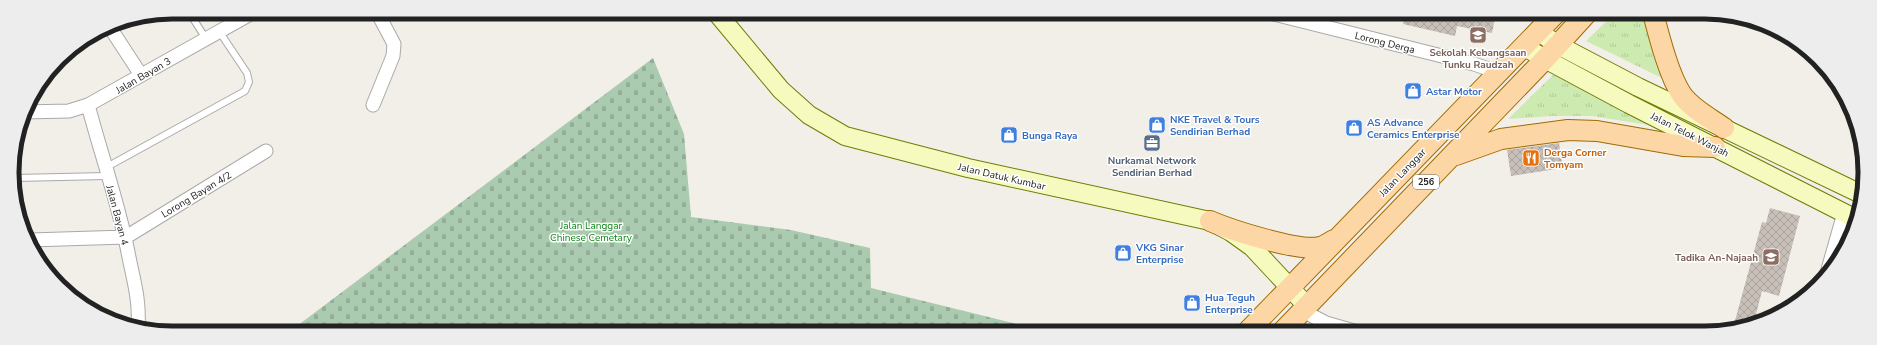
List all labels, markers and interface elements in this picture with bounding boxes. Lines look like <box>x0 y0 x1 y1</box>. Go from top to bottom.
school or university icon: Sekolah Kebangsaan Tunku Raudzah <box>1468 25 1488 45</box>
street label: Lorong Derga <box>1353 29 1416 57</box>
place label: Sekolah Kebangsaan Tunku Raudzah <box>1430 46 1527 72</box>
street label: Jalan Bayan 3 <box>112 54 174 98</box>
shop icon: Astar Motor <box>1403 81 1423 101</box>
place label: Astar Motor <box>1426 85 1482 99</box>
street label: Jalan Telok Wanjah <box>1647 109 1731 161</box>
place label: NKE Travel & Tours Sendirian Berhad <box>1170 113 1260 139</box>
shop icon: NKE Travel & Tours Sendirian Berhad <box>1147 115 1167 135</box>
place label: AS Advance Ceramics Enterprise <box>1367 116 1460 142</box>
shop icon: AS Advance Ceramics Enterprise <box>1344 118 1364 138</box>
shop icon: Bunga Raya <box>999 125 1019 145</box>
place label: Bunga Raya <box>1022 129 1078 143</box>
office icon: Nurkamal Network Sendirian Berhad <box>1142 133 1162 153</box>
street label: Jalan Langgar <box>1375 145 1430 201</box>
place label: Derga Corner Tomyam <box>1544 146 1606 172</box>
restaurant icon: Derga Corner Tomyam <box>1521 148 1541 168</box>
place label: Nurkamal Network Sendirian Berhad <box>1108 154 1197 180</box>
street label: Jalan Datuk Kumbar <box>956 160 1047 194</box>
street label: Lorong Bayan 4/2 <box>159 168 234 221</box>
road number: 256 <box>1413 175 1439 189</box>
street label: Jalan Bayan 4 <box>102 183 132 247</box>
park label: Jalan Langgar Chinese Cemetary <box>550 219 633 245</box>
place label: VKG Sinar Enterprise <box>1135 241 1184 267</box>
shop icon: VKG Sinar Enterprise <box>1113 243 1133 263</box>
school or university icon: Tadika An-Najaah <box>1761 247 1781 267</box>
place label: Tadika An-Najaah <box>1675 251 1758 265</box>
place label: Hua Teguh Enterprise <box>1205 291 1255 317</box>
shop icon: Hua Teguh Enterprise <box>1182 293 1202 313</box>

